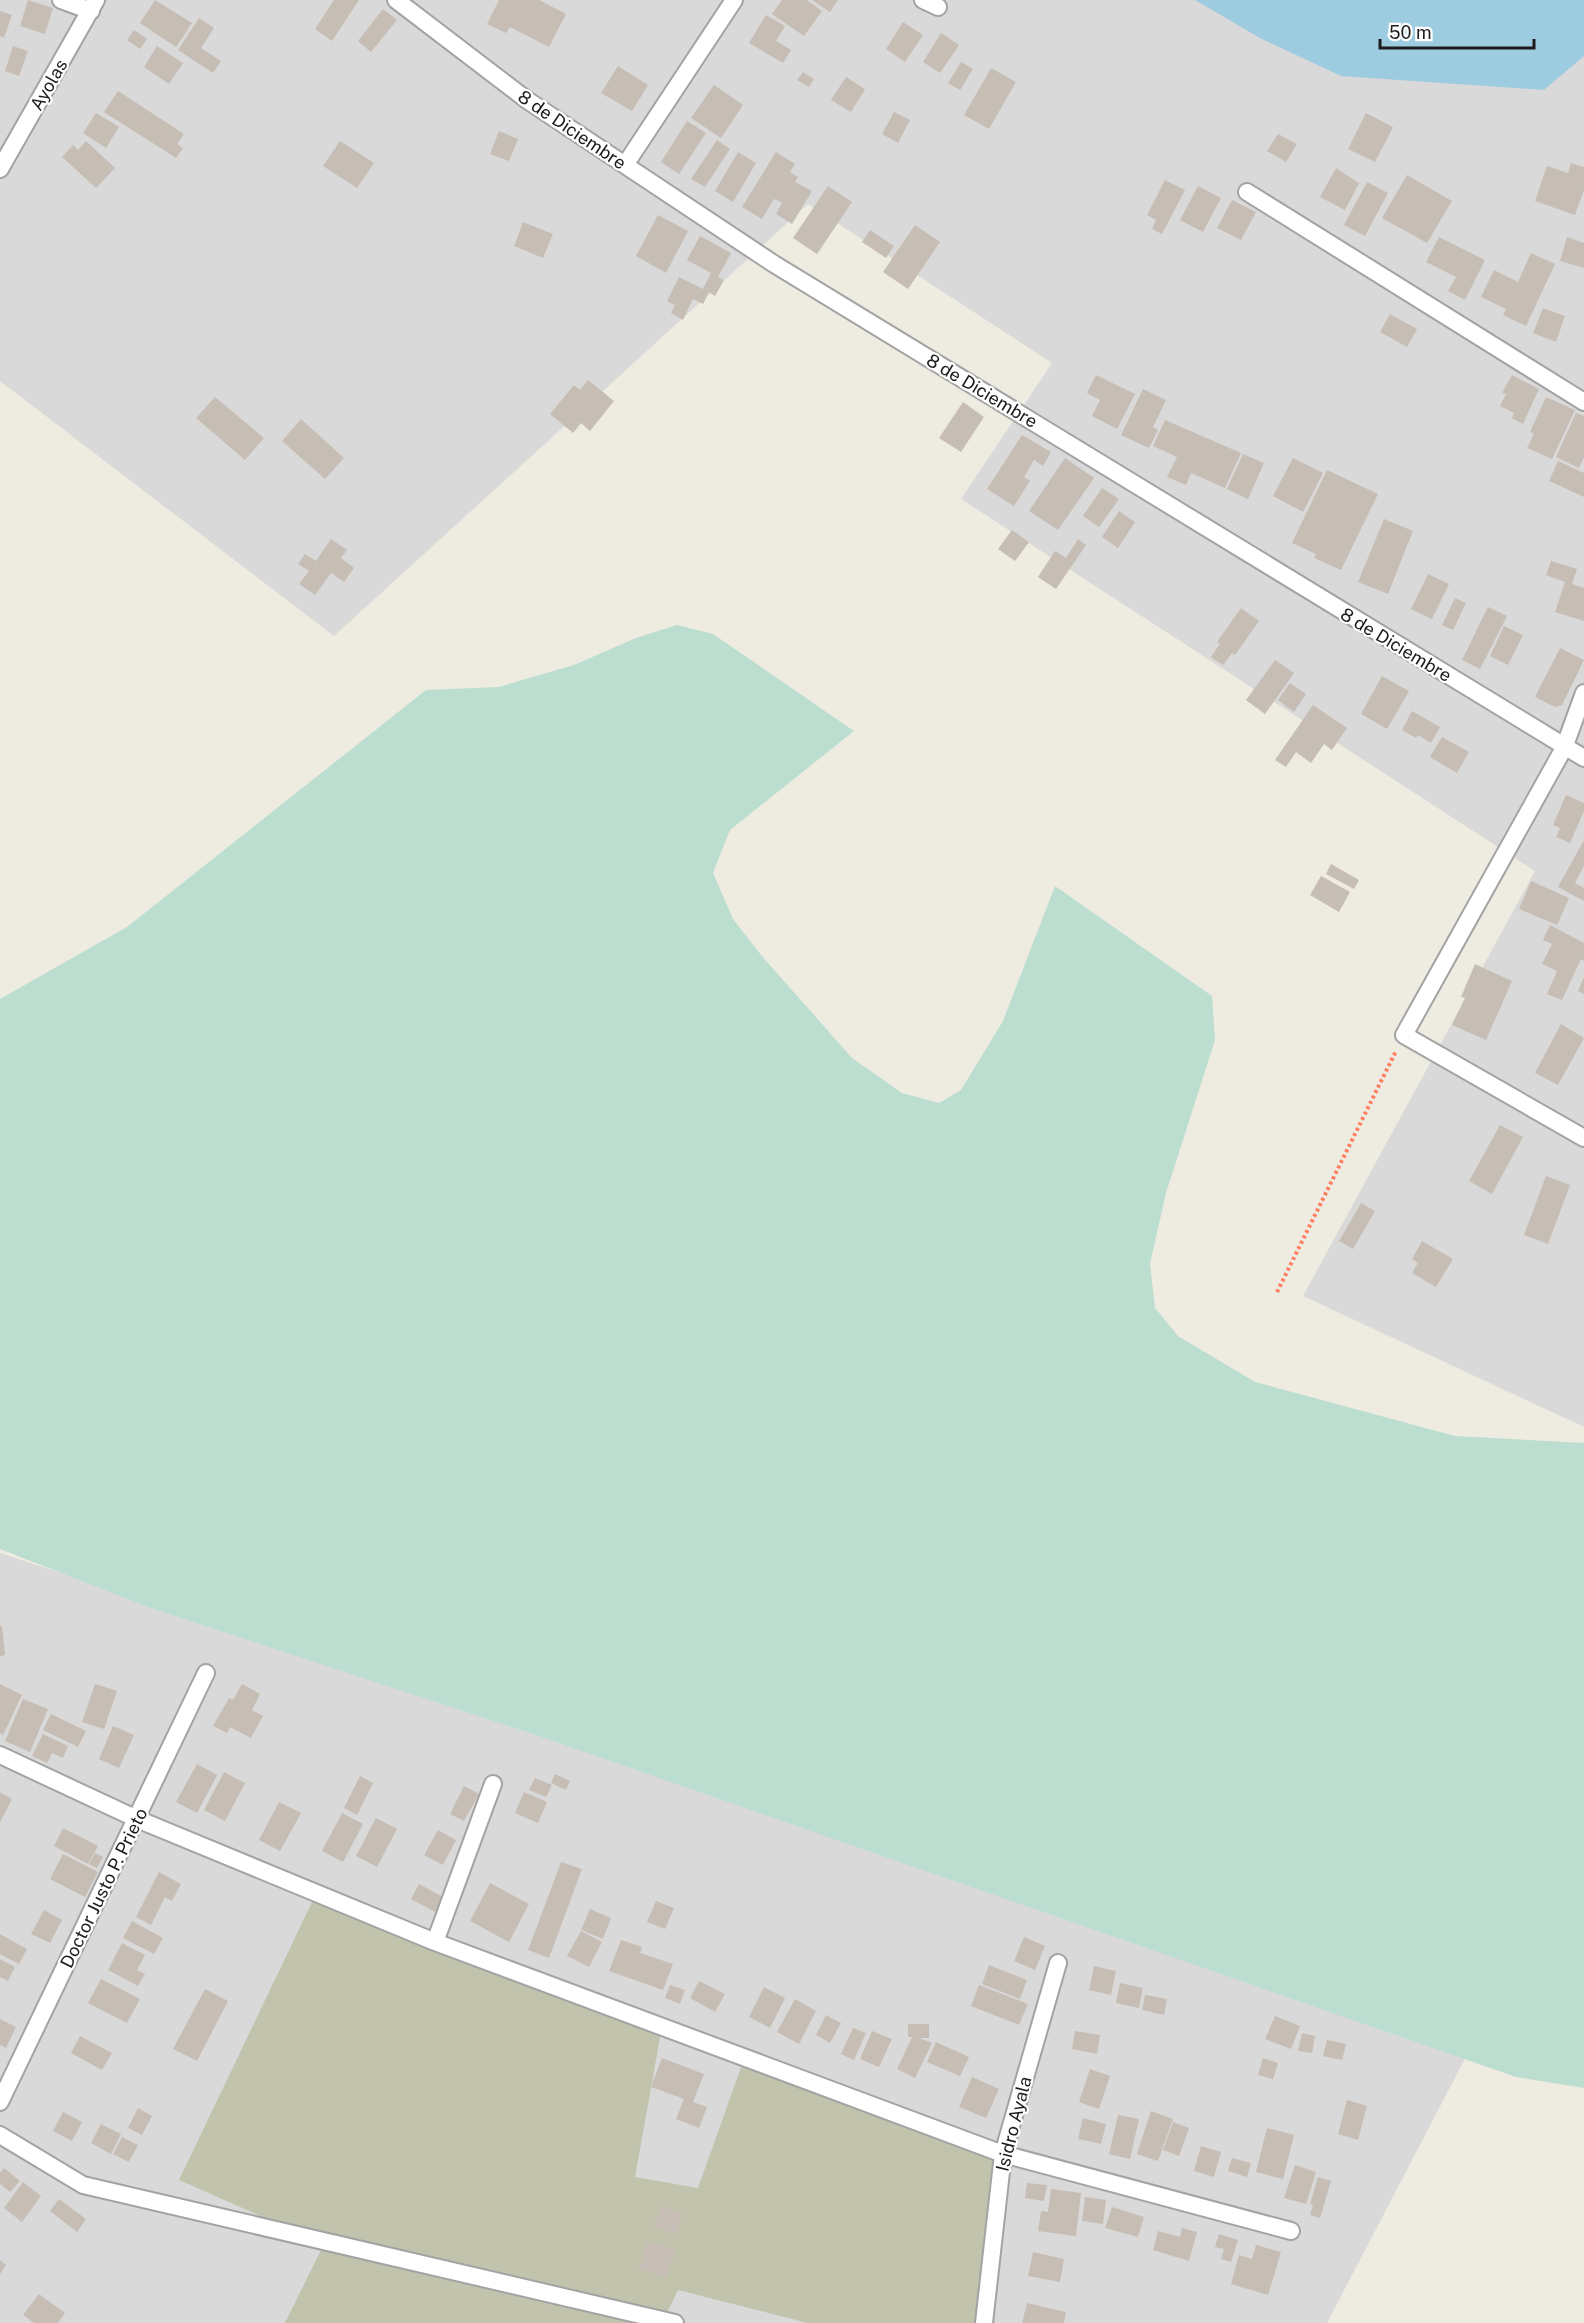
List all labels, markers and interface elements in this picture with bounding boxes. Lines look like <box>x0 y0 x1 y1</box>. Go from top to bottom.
scale bar <box>1380 12 1534 50</box>
text: 50 m <box>1389 22 1432 43</box>
street label: Ayolas <box>26 55 72 114</box>
street label: 8 de Diciembre <box>514 86 630 173</box>
street label: 8 de Diciembre <box>923 349 1042 432</box>
street label: 8 de Diciembre <box>1337 603 1456 686</box>
street label: Doctor Justo P. Prieto <box>56 1804 151 1971</box>
street label: Isidro Ayala <box>992 2074 1035 2174</box>

